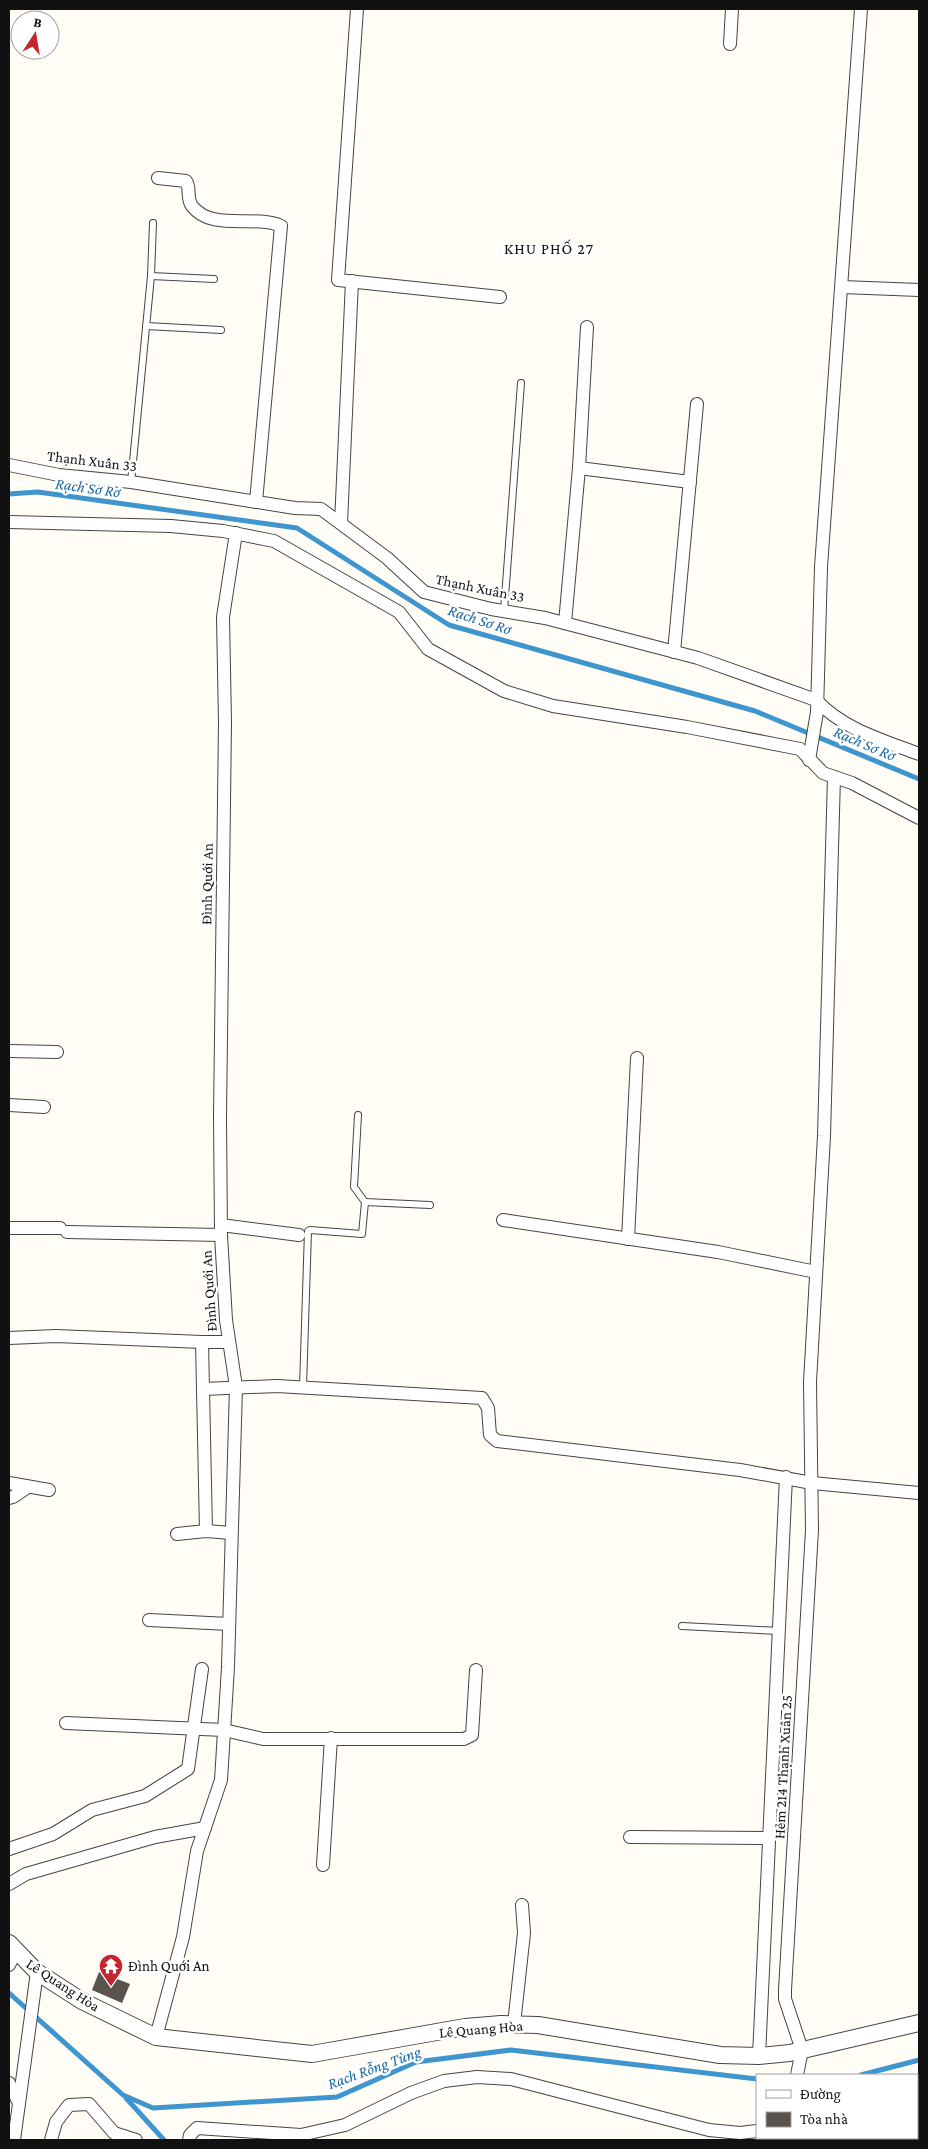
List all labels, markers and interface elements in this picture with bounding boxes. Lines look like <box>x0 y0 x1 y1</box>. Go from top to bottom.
north arrow <box>10 10 60 60</box>
text: B <box>32 14 43 31</box>
district label: KHU PHỐ 27 <box>504 239 594 257</box>
street label: Thạnh Xuân 33 <box>46 448 138 475</box>
water label: Rạch Sơ Rơ <box>54 475 123 502</box>
street label: Thạnh Xuân 33 <box>434 571 526 606</box>
water label: Rạch Sơ Rơ <box>446 601 515 639</box>
water label: Rạch Sơ Rơ <box>831 723 899 765</box>
street label: Đình Quới An <box>198 843 216 925</box>
street label: Đình Quới An <box>198 1250 220 1332</box>
street label: Hẻm 214 Thạnh Xuân 25 <box>771 1695 796 1840</box>
temple icon: Đình Quới An <box>98 1953 124 1987</box>
street label: Lê Quang Hòa <box>23 1955 103 2016</box>
place label: Đình Quới An <box>128 1958 210 1974</box>
street label: Lê Quang Hòa <box>438 2017 524 2042</box>
water label: Rạch Rỗng Tùng <box>325 2042 424 2093</box>
legend <box>756 2074 918 2139</box>
text: Đường <box>800 2086 841 2103</box>
text: Tòa nhà <box>800 2111 848 2127</box>

